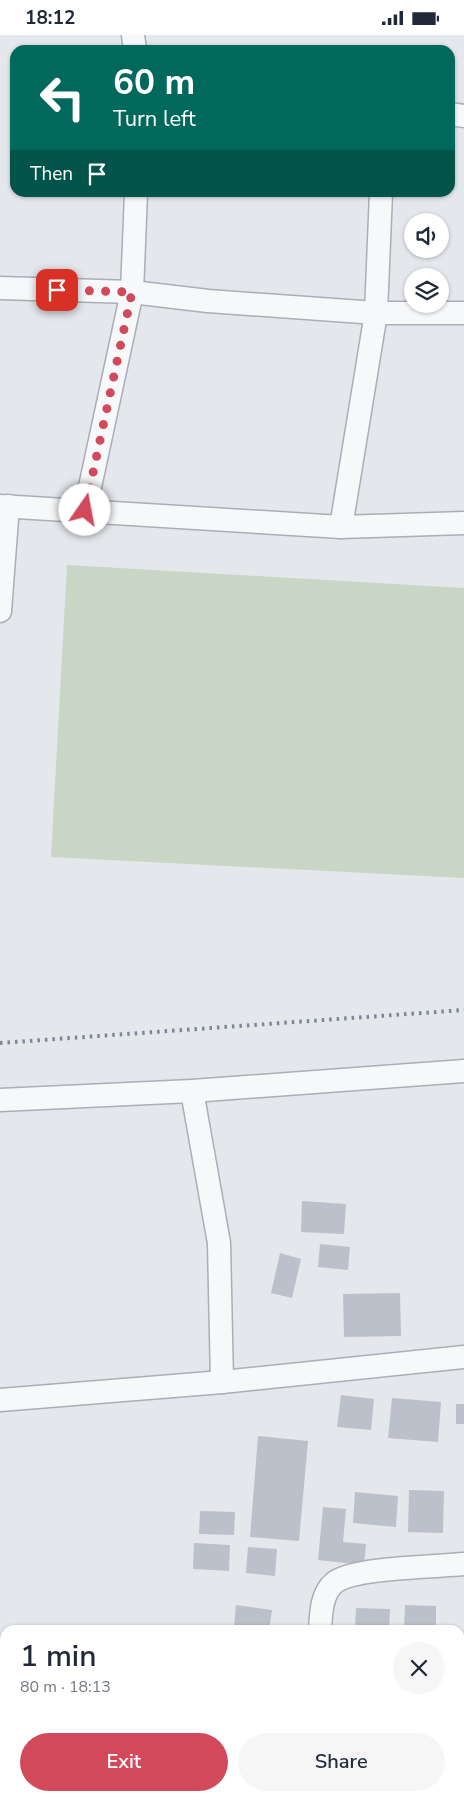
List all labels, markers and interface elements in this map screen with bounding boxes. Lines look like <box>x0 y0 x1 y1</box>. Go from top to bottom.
text: 18:12 <box>25 5 75 31</box>
text: 60 m <box>113 59 195 106</box>
icon: left <box>30 65 95 130</box>
text: Turn left <box>113 104 196 134</box>
icon: arrive <box>83 160 111 188</box>
text: Then <box>30 161 73 187</box>
map controls <box>404 213 449 313</box>
button: sound <box>404 213 449 258</box>
button: layers <box>404 268 449 313</box>
pin <box>36 269 78 311</box>
icon: arrive <box>43 276 71 304</box>
position arrow <box>58 483 110 535</box>
text: 1 min <box>20 1636 96 1677</box>
button: close <box>393 1642 445 1694</box>
text: 80 m · 18:13 <box>20 1676 111 1698</box>
button: Exit <box>20 1733 228 1791</box>
button: Share <box>238 1733 445 1791</box>

